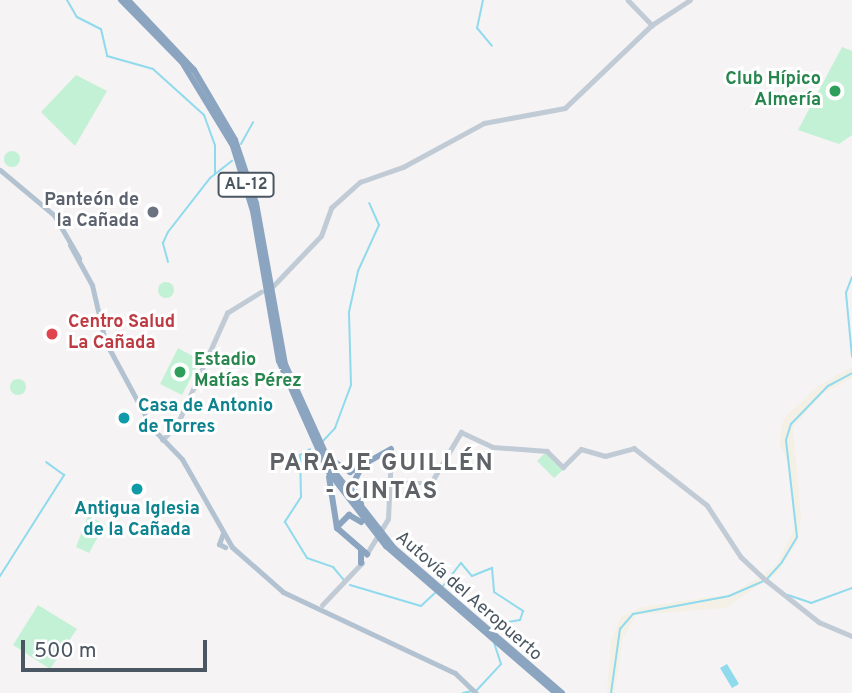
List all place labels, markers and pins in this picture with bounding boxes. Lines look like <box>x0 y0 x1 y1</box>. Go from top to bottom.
place label: Club Hípico Almería <box>725 70 821 112</box>
marker: Club Hípico Almería <box>827 83 843 99</box>
place label: Panteón de la Cañada <box>44 191 139 234</box>
marker: Panteón de la Cañada <box>145 204 161 220</box>
place label: Centro Salud La Cañada <box>68 313 175 356</box>
marker: Centro Salud La Cañada <box>42 324 62 344</box>
place label: Estadio Matías Pérez <box>194 351 302 394</box>
marker: Estadio Matías Pérez <box>172 364 188 380</box>
place label: Casa de Antonio de Torres <box>138 397 274 440</box>
marker: Casa de Antonio de Torres <box>116 410 132 426</box>
marker: Antigua Iglesia de la Cañada <box>129 481 145 497</box>
place label: Antigua Iglesia de la Cañada <box>74 500 200 542</box>

